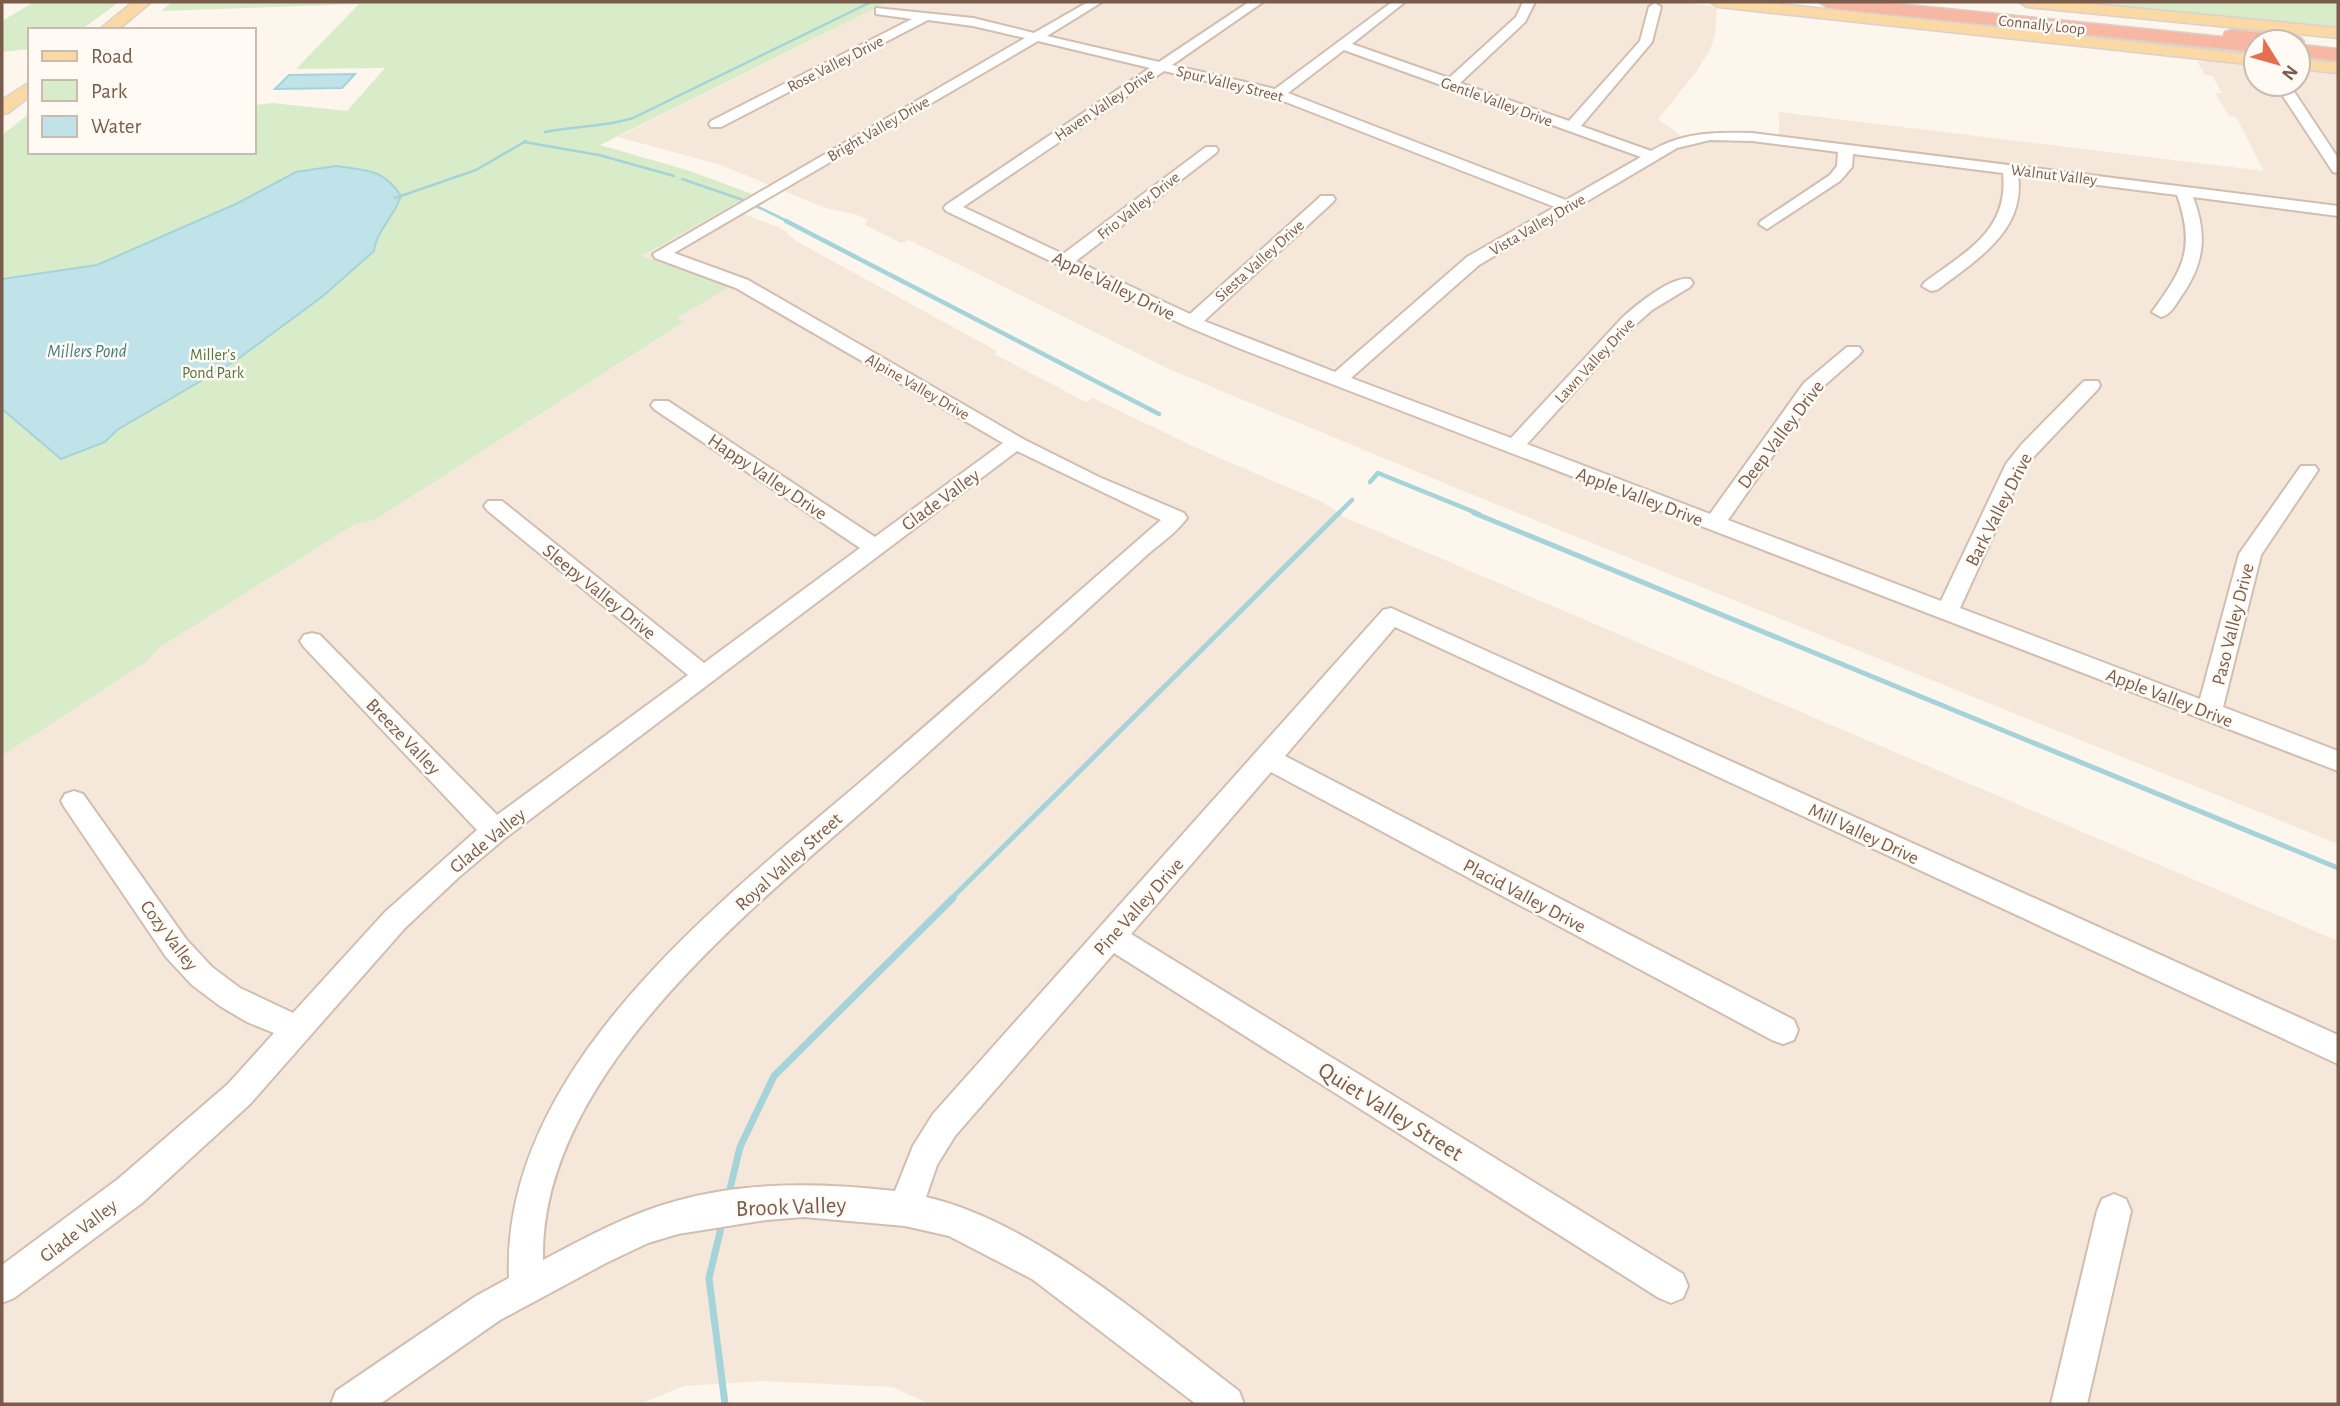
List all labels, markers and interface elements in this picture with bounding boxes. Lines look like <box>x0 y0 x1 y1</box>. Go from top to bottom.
street label: Connally Loop <box>1998 12 2086 38</box>
legend <box>28 28 256 154</box>
north arrow <box>2242 28 2312 98</box>
street label: Rose Valley Drive <box>785 33 887 96</box>
text: Road <box>91 46 133 67</box>
text: N <box>2278 61 2301 83</box>
street label: Spur Valley Street <box>1174 63 1285 106</box>
street label: Haven Valley Drive <box>1052 66 1158 145</box>
street label: Gentle Valley Drive <box>1438 74 1555 131</box>
text: Park <box>91 81 128 102</box>
street label: Bright Valley Drive <box>825 93 933 165</box>
text: Water <box>91 116 141 137</box>
street label: Walnut Valley <box>2010 162 2098 189</box>
street label: Frio Valley Drive <box>1094 169 1183 244</box>
street label: Vista Valley Drive <box>1487 191 1589 260</box>
street label: Siesta Valley Drive <box>1212 217 1308 305</box>
street label: Apple Valley Drive <box>1049 248 1178 324</box>
street label: Lawn Valley Drive <box>1552 315 1639 407</box>
water label: Millers Pond <box>47 343 127 361</box>
park label: Miller's Pond Park <box>182 347 245 381</box>
street label: Alpine Valley Drive <box>862 351 972 424</box>
street label: Deep Valley Drive <box>1734 377 1828 493</box>
street label: Happy Valley Drive <box>704 430 830 524</box>
street label: Bark Valley Drive <box>1963 450 2036 569</box>
street label: Apple Valley Drive <box>1574 465 1705 530</box>
street label: Glade Valley <box>898 466 983 535</box>
street label: Sleepy Valley Drive <box>539 541 659 643</box>
street label: Paso Valley Drive <box>2209 561 2258 687</box>
street label: Apple Valley Drive <box>2104 666 2235 731</box>
street label: Breeze Valley <box>362 695 444 779</box>
street label: Mill Valley Drive <box>1805 800 1922 868</box>
street label: Glade Valley <box>447 805 529 877</box>
street label: Royal Valley Street <box>732 810 846 915</box>
street label: Pine Valley Drive <box>1091 855 1188 959</box>
street label: Placid Valley Drive <box>1460 856 1589 937</box>
street label: Cozy Valley <box>136 897 201 975</box>
street label: Quiet Valley Street <box>1314 1059 1467 1166</box>
street label: Brook Valley <box>735 1194 847 1221</box>
street label: Glade Valley <box>37 1196 121 1266</box>

